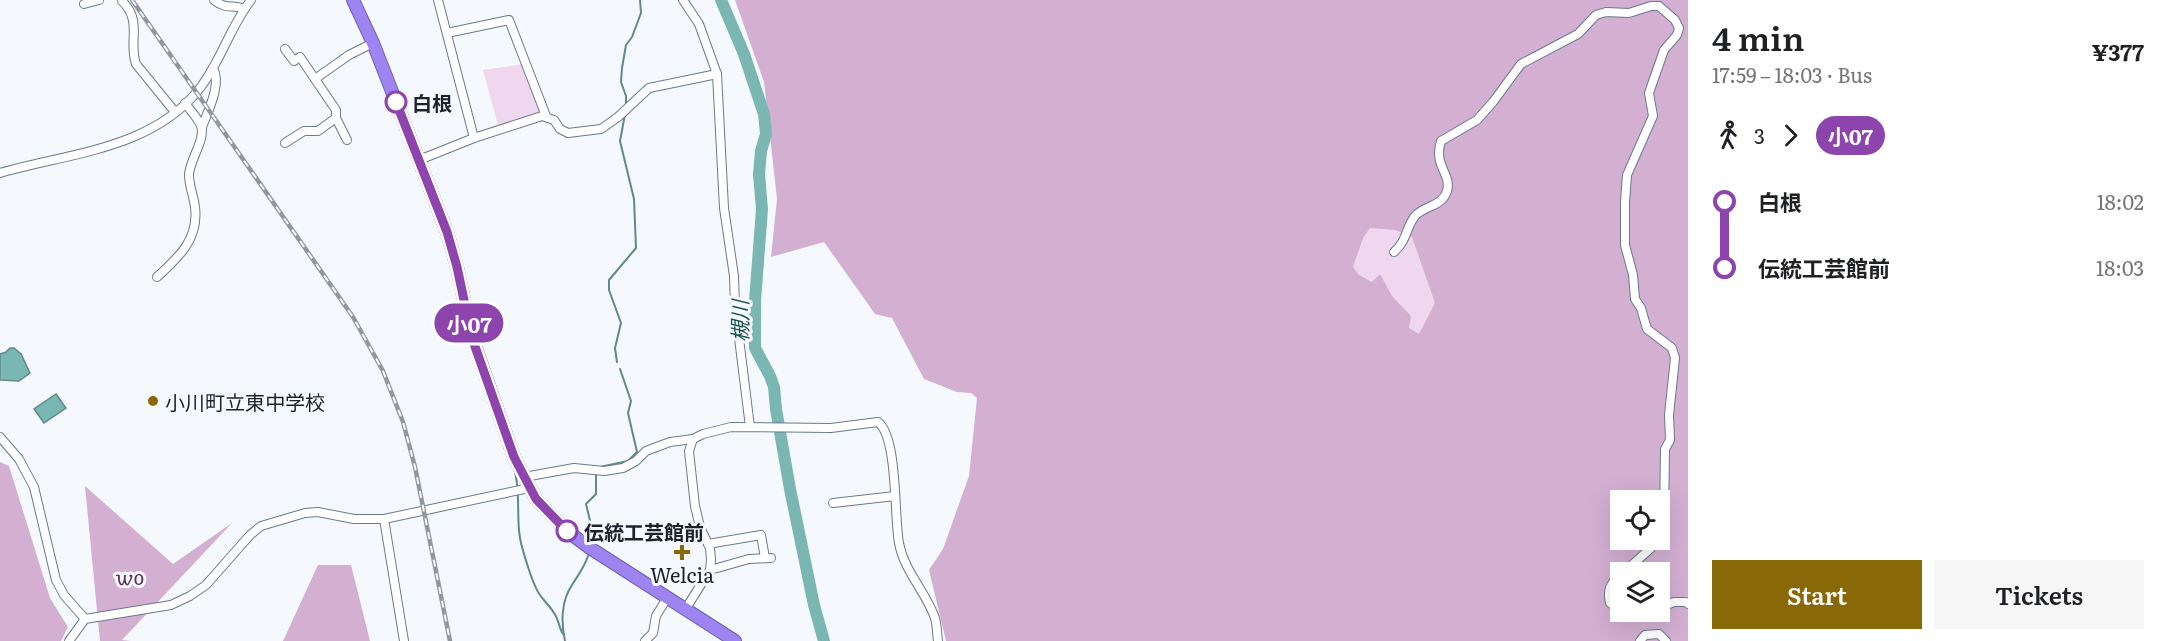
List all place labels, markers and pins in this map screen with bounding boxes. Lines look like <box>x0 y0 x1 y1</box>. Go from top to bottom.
place label: 白根 <box>412 87 452 117</box>
marker: 白根 <box>385 91 407 113</box>
place label: 小川町立東中学校 <box>165 386 325 416</box>
marker: 小川町立東中学校 <box>146 394 160 408</box>
place label: 伝統工芸館前 <box>584 516 704 546</box>
marker: 伝統工芸館前 <box>556 520 578 542</box>
marker: Welcia <box>675 545 689 559</box>
place label: Welcia <box>650 559 714 589</box>

